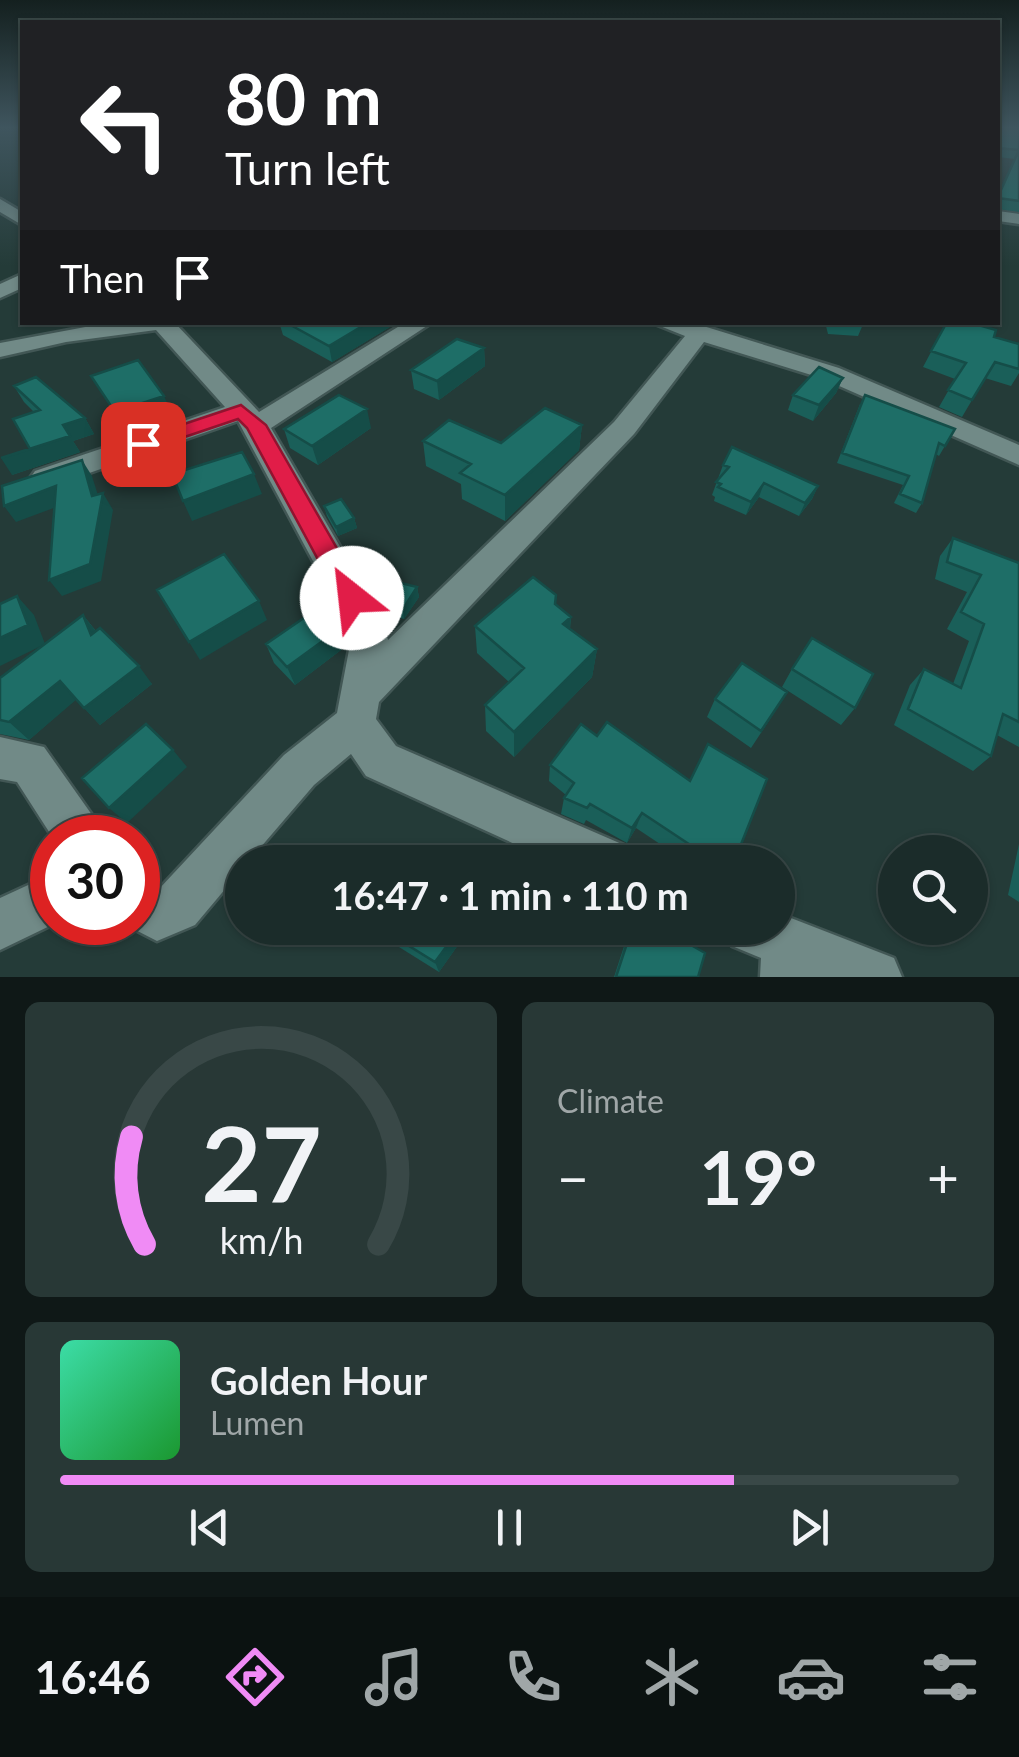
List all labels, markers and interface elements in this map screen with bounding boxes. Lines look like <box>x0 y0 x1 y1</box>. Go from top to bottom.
text: 80 m <box>225 56 382 140</box>
icon: left <box>60 60 190 190</box>
text: Turn left <box>225 141 390 195</box>
icon: arrive <box>165 250 220 305</box>
text: Then <box>60 255 145 301</box>
pin <box>101 402 186 487</box>
icon: arrive <box>116 417 171 472</box>
position arrow <box>300 546 404 650</box>
speed limit sign: 30 <box>30 815 160 945</box>
map controls <box>878 835 988 945</box>
button: search <box>878 835 988 945</box>
text: 16:47 · 1 min · 110 m <box>331 872 689 918</box>
text: Climate <box>557 1081 664 1120</box>
text: 27 <box>201 1099 321 1224</box>
text: 19° <box>699 1131 817 1221</box>
text: − <box>557 1144 589 1210</box>
text: + <box>927 1144 959 1210</box>
text: km/h <box>219 1219 303 1262</box>
text: Golden Hour <box>210 1357 427 1403</box>
text: Lumen <box>210 1403 304 1442</box>
icon: previous <box>182 1500 237 1555</box>
icon: pause <box>482 1500 537 1555</box>
icon: next <box>782 1500 837 1555</box>
icon: directions <box>220 1642 290 1712</box>
icon: music <box>359 1642 429 1712</box>
icon: phone <box>498 1642 568 1712</box>
icon: climate <box>637 1642 707 1712</box>
icon: car <box>776 1642 846 1712</box>
icon: filters <box>915 1642 985 1712</box>
text: 16:46 <box>35 1650 151 1704</box>

